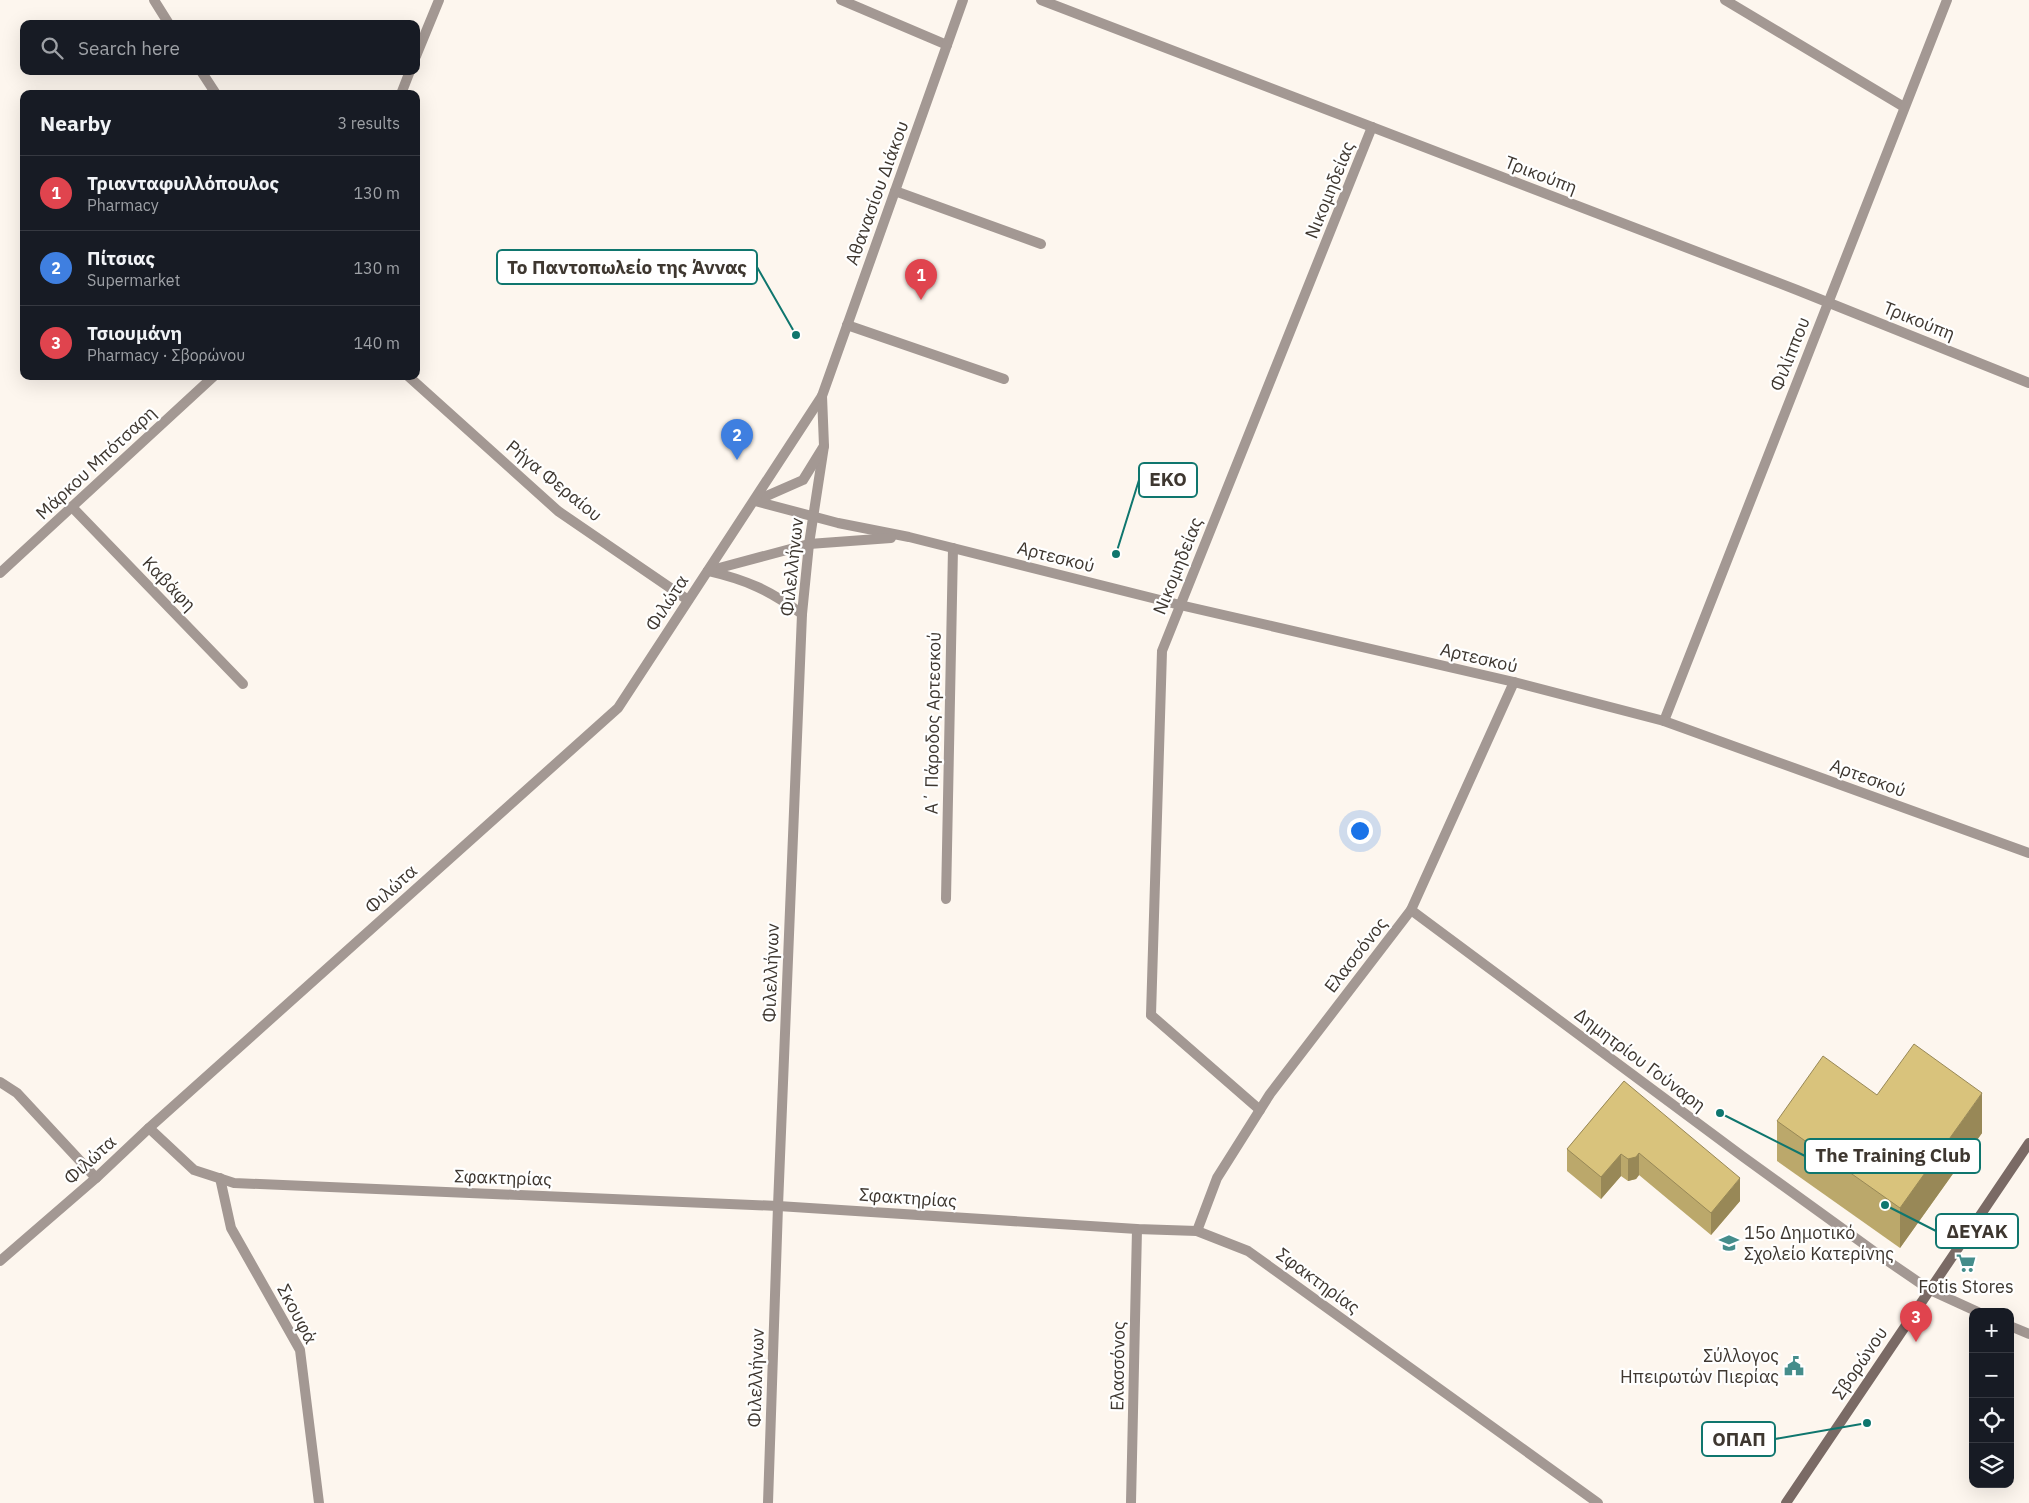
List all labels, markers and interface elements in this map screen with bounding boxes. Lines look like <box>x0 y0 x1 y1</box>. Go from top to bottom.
search box <box>20 20 420 75</box>
icon: search <box>38 34 66 62</box>
text: Search here <box>78 36 180 60</box>
text: Nearby <box>40 109 111 137</box>
text: 3 results <box>337 113 400 133</box>
street label: Αθανασίου Διάκου <box>840 117 913 268</box>
street label: Νικομηδείας <box>1300 138 1360 242</box>
street label: Τρικούπη <box>1502 150 1581 199</box>
text: Τριανταφυλλόπουλος <box>87 171 279 195</box>
text: 1 <box>51 183 61 203</box>
text: 130 m <box>353 183 400 203</box>
text: Pharmacy <box>87 195 159 215</box>
text: Πίτσιας <box>87 246 155 270</box>
callout: Το Παντοπωλείο της Άννας <box>497 250 757 284</box>
text: Το Παντοπωλείο της Άννας <box>507 255 747 279</box>
text: 2 <box>51 258 61 278</box>
text: 130 m <box>353 258 400 278</box>
pin: 1 <box>905 259 937 300</box>
text: Supermarket <box>87 270 180 290</box>
street label: Τρικούπη <box>1880 296 1959 345</box>
street label: Φιλίππου <box>1764 313 1815 394</box>
text: Τσιουμάνη <box>87 321 182 345</box>
text: 3 <box>51 333 61 353</box>
text: 140 m <box>353 333 400 353</box>
text: Pharmacy · Σβορώνου <box>87 345 245 365</box>
street label: Μάρκου Μπότσαρη <box>31 401 161 524</box>
pin: 2 <box>721 419 753 460</box>
street label: Ρήγα Φεραίου <box>502 435 607 526</box>
callout: ΕΚΟ <box>1139 463 1197 497</box>
text: ΕΚΟ <box>1149 467 1187 491</box>
street label: Νικομηδείας <box>1148 514 1208 618</box>
street label: Φιλελλήνων <box>775 516 808 617</box>
street label: Αρτεσκού <box>1015 536 1097 577</box>
street label: Καβάφη <box>138 551 201 616</box>
street label: Φιλώτα <box>640 570 693 635</box>
street label: Α΄ Πάροδος Αρτεσκού <box>919 631 946 815</box>
street label: Αρτεσκού <box>1438 637 1520 678</box>
street label: Αρτεσκού <box>1827 753 1909 802</box>
your location <box>1347 818 1373 844</box>
street label: Φιλώτα <box>360 859 422 918</box>
street label: Ελασσόνος <box>1319 912 1392 997</box>
street label: Φιλελλήνων <box>757 923 784 1023</box>
street label: Δημητρίου Γούναρη <box>1570 1003 1711 1117</box>
street label: Φιλώτα <box>59 1130 121 1189</box>
callout: The Training Club <box>1805 1139 1980 1173</box>
text: The Training Club <box>1815 1143 1971 1167</box>
street label: Σφακτηρίας <box>454 1164 553 1191</box>
street label: Σφακτηρίας <box>858 1183 958 1212</box>
callout: ΔΕΥΑΚ <box>1936 1214 2018 1248</box>
text: ΔΕΥΑΚ <box>1946 1219 2008 1243</box>
place label: 15ο Δημοτικό Σχολείο Κατερίνης <box>1744 1221 1894 1265</box>
school or university icon: 15ο Δημοτικό Σχολείο Κατερίνης <box>1718 1232 1740 1254</box>
street label: Σφακτηρίας <box>1272 1243 1365 1319</box>
supermarket icon: Fotis Stores <box>1955 1252 1977 1274</box>
place label: Fotis Stores <box>1918 1275 2014 1298</box>
street label: Σκουφά <box>272 1280 323 1347</box>
pin: 3 <box>1900 1301 1932 1342</box>
map controls <box>1969 1308 2014 1488</box>
button: + <box>1969 1308 2014 1353</box>
street label: Ελασσόνος <box>1105 1321 1130 1411</box>
street label: Σβορώνου <box>1827 1322 1892 1404</box>
street label: Φιλελλήνων <box>742 1328 769 1428</box>
place label: Σύλλογος Ηπειρωτών Πιερίας <box>1620 1344 1779 1388</box>
button: − <box>1969 1353 2014 1398</box>
public building icon: Σύλλογος Ηπειρωτών Πιερίας <box>1783 1355 1805 1377</box>
button: locate <box>1969 1398 2014 1443</box>
callout: ΟΠΑΠ <box>1702 1422 1775 1456</box>
text: ΟΠΑΠ <box>1712 1427 1766 1451</box>
button: layers <box>1969 1443 2014 1488</box>

